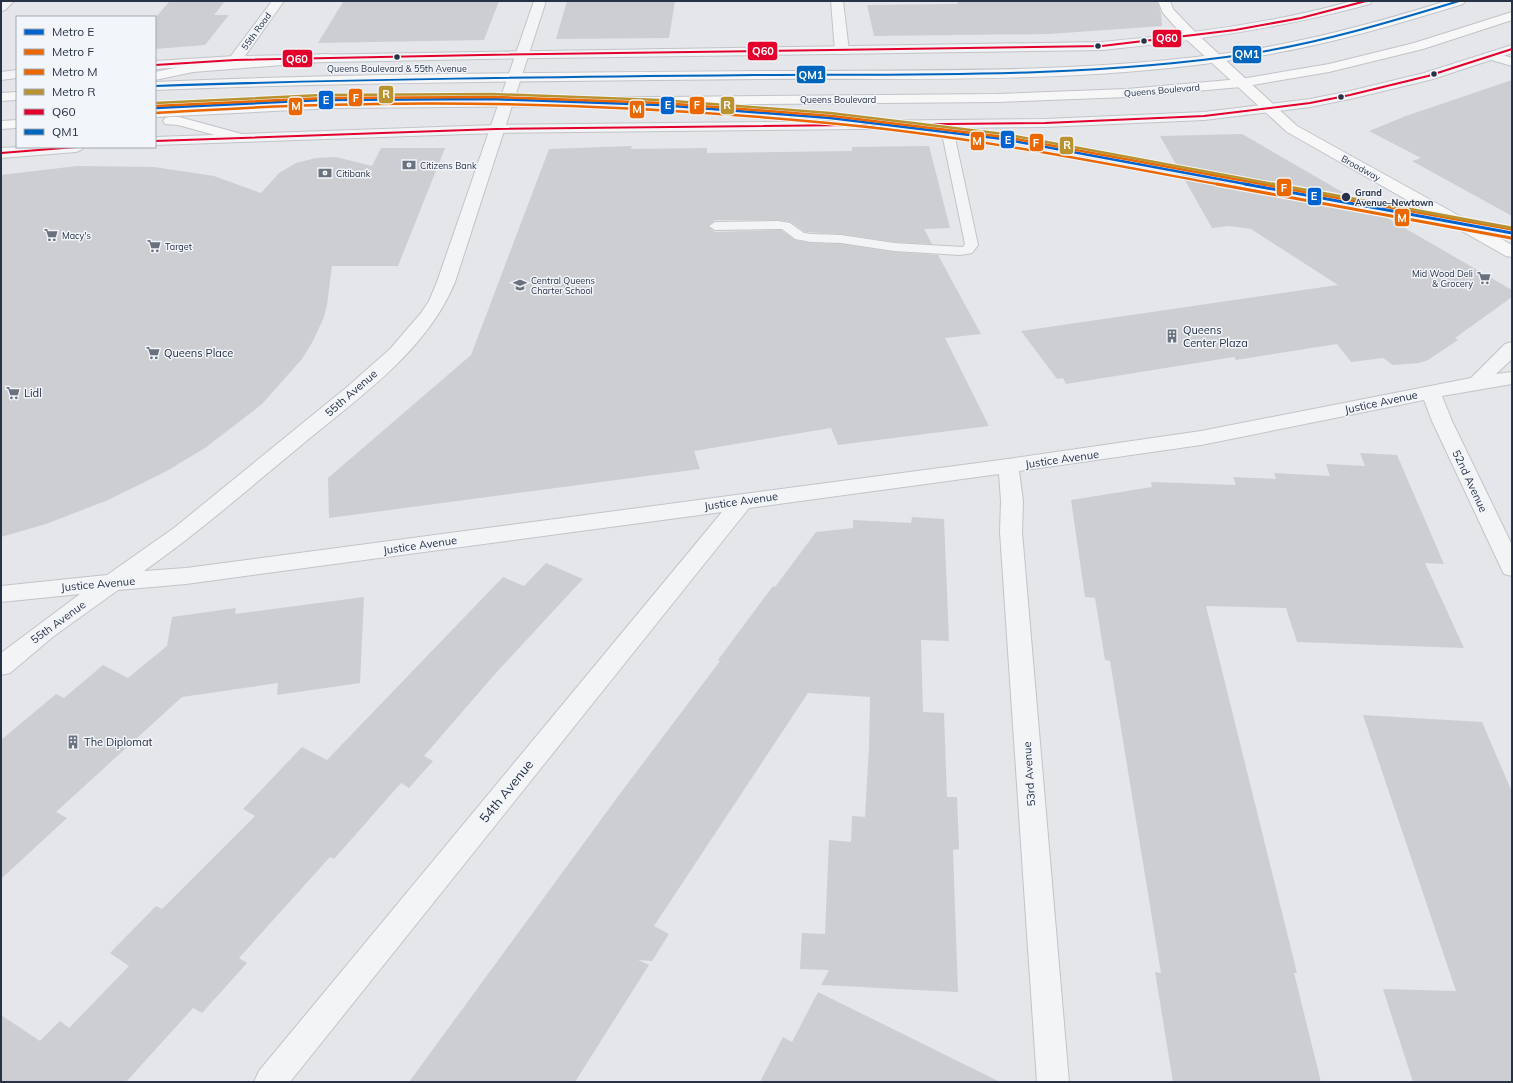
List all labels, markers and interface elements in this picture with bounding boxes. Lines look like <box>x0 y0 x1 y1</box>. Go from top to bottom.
street label: 55th Road <box>239 10 273 52</box>
legend <box>16 16 156 148</box>
text: Metro E <box>52 24 94 39</box>
line badge: Q60 <box>1152 29 1182 48</box>
text: Q60 <box>1156 31 1178 45</box>
unlabelled marker <box>1139 36 1149 46</box>
line badge: Q60 <box>747 41 778 61</box>
unlabelled marker <box>1093 41 1103 51</box>
text: Metro F <box>52 44 94 59</box>
text: Q60 <box>752 44 774 58</box>
line badge: QM1 <box>1232 45 1262 64</box>
text: QM1 <box>1235 47 1260 61</box>
line badge: Q60 <box>282 49 313 68</box>
text: Q60 <box>286 52 308 66</box>
marker: Queens Boulevard & 55th Avenue <box>392 52 402 62</box>
place label: Queens Boulevard & 55th Avenue <box>327 63 467 74</box>
text: Metro M <box>52 64 98 79</box>
line badge: QM1 <box>796 65 826 84</box>
text: QM1 <box>799 68 824 82</box>
unlabelled marker <box>1429 69 1439 79</box>
street label: Queens Boulevard <box>1124 81 1200 99</box>
text: Metro R <box>52 84 96 99</box>
line badge: R <box>378 85 394 104</box>
text: R <box>382 87 390 101</box>
line badge: F <box>348 88 363 107</box>
line badge: E <box>318 90 334 110</box>
text: F <box>353 91 359 105</box>
unlabelled marker <box>1336 92 1346 102</box>
text: E <box>323 93 330 107</box>
street label: Queens Boulevard <box>800 94 876 105</box>
line badge: E <box>660 96 675 115</box>
line badge: F <box>689 96 705 115</box>
line badge: R <box>720 96 735 115</box>
line badge: M <box>288 97 303 116</box>
text: E <box>665 98 672 112</box>
text: F <box>694 98 700 112</box>
text: R <box>723 98 731 112</box>
text: M <box>291 99 301 113</box>
line badge: M <box>629 100 645 119</box>
text: M <box>632 102 642 116</box>
text: Q60 <box>52 104 76 119</box>
text: QM1 <box>52 124 79 139</box>
line badge: E <box>1000 130 1015 149</box>
line badge: M <box>970 131 985 151</box>
text: E <box>1005 133 1012 147</box>
line badge: F <box>1029 133 1044 152</box>
text: M <box>972 134 982 148</box>
text: F <box>1033 136 1039 150</box>
line badge: R <box>1059 136 1074 155</box>
text: R <box>1063 138 1071 152</box>
street label: Broadway <box>1339 153 1383 184</box>
bank icon: Citizens Bank <box>401 157 417 173</box>
place label: Citizens Bank <box>420 160 477 171</box>
bank icon: Citibank <box>317 165 333 181</box>
place label: Citibank <box>336 168 371 179</box>
line badge: F <box>1276 178 1292 197</box>
text: F <box>1281 181 1287 195</box>
line badge: E <box>1307 187 1322 206</box>
place label: Grand Avenue–Newtown <box>1355 187 1433 208</box>
text: E <box>1311 189 1318 203</box>
marker: Grand Avenue–Newtown <box>1340 191 1352 203</box>
line badge: M <box>1394 208 1410 227</box>
text: M <box>1397 211 1407 225</box>
supermarket icon: Macy's <box>43 227 59 243</box>
place label: Macy's <box>62 230 91 242</box>
supermarket icon: Target <box>146 238 162 254</box>
place label: Target <box>165 241 192 252</box>
place label: Mid Wood Deli & Grocery <box>1412 268 1473 290</box>
supermarket icon: Mid Wood Deli & Grocery <box>1476 270 1492 286</box>
place label: Central Queens Charter School <box>531 275 595 296</box>
school or university icon: Central Queens Charter School <box>512 277 528 293</box>
place label: Queens Center Plaza <box>1183 323 1248 350</box>
building icon: Queens Center Plaza <box>1164 328 1180 344</box>
supermarket icon: Queens Place <box>145 345 161 361</box>
place label: Queens Place <box>164 346 233 360</box>
street label: 55th Avenue <box>322 366 380 420</box>
supermarket icon: Lidl <box>5 385 21 401</box>
place label: Lidl <box>24 386 42 400</box>
street label: Justice Avenue <box>1343 387 1419 417</box>
street label: Justice Avenue <box>1024 447 1100 471</box>
street label: 52nd Avenue <box>1449 447 1491 515</box>
street label: Justice Avenue <box>703 489 779 513</box>
street label: Justice Avenue <box>382 533 458 557</box>
street label: Justice Avenue <box>60 574 136 594</box>
street label: 55th Avenue <box>28 597 88 647</box>
building icon: The Diplomat <box>65 734 81 750</box>
place label: The Diplomat <box>84 735 153 749</box>
street label: 53rd Avenue <box>1020 741 1038 807</box>
street label: 54th Avenue <box>476 756 536 826</box>

